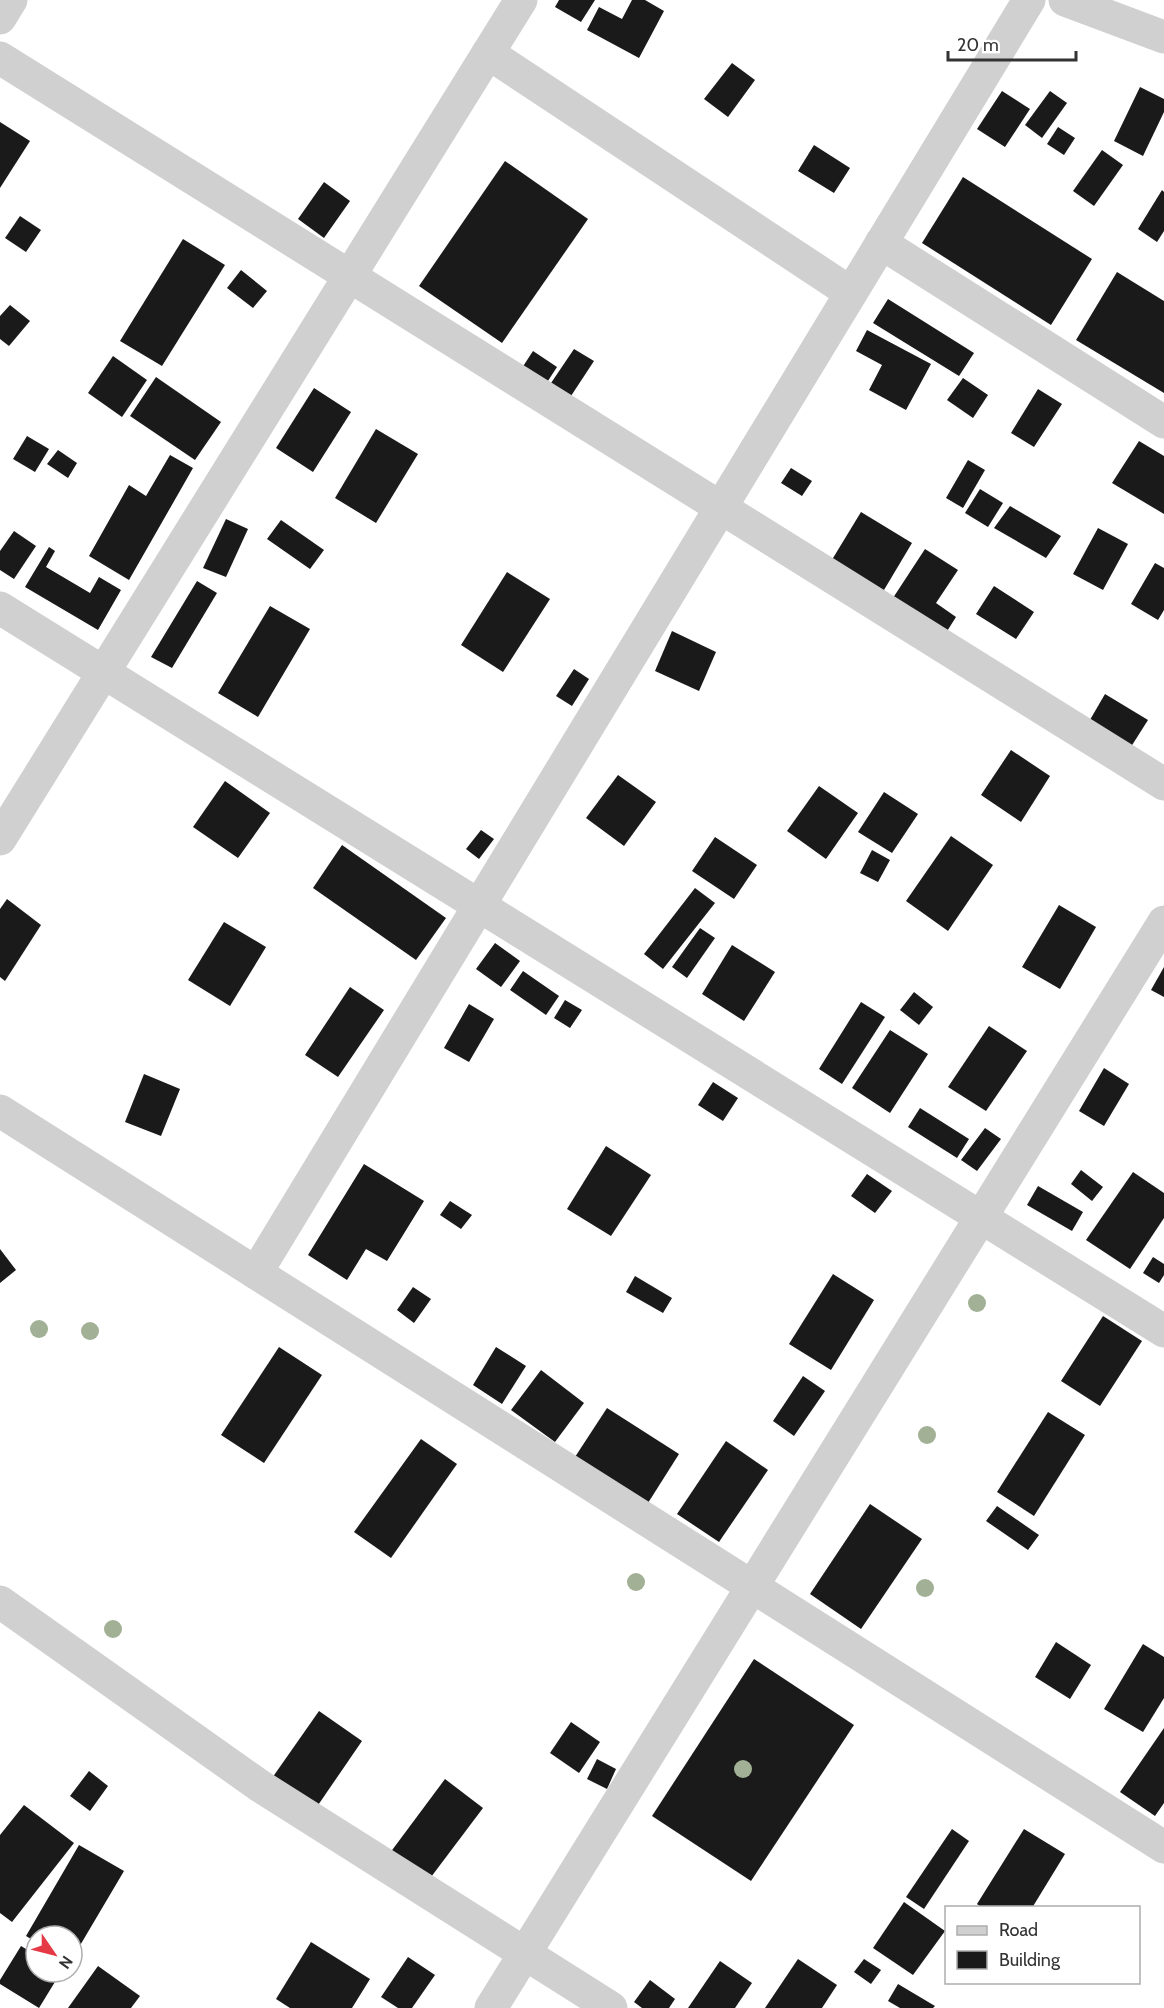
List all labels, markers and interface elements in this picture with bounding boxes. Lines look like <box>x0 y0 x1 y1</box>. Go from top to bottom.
scale bar <box>948 24 1076 62</box>
text: 20 m <box>957 34 999 56</box>
legend <box>945 1906 1140 1984</box>
text: Road <box>999 1919 1038 1941</box>
north arrow <box>24 1924 84 1984</box>
text: Building <box>999 1949 1061 1971</box>
text: N <box>55 1952 77 1972</box>

